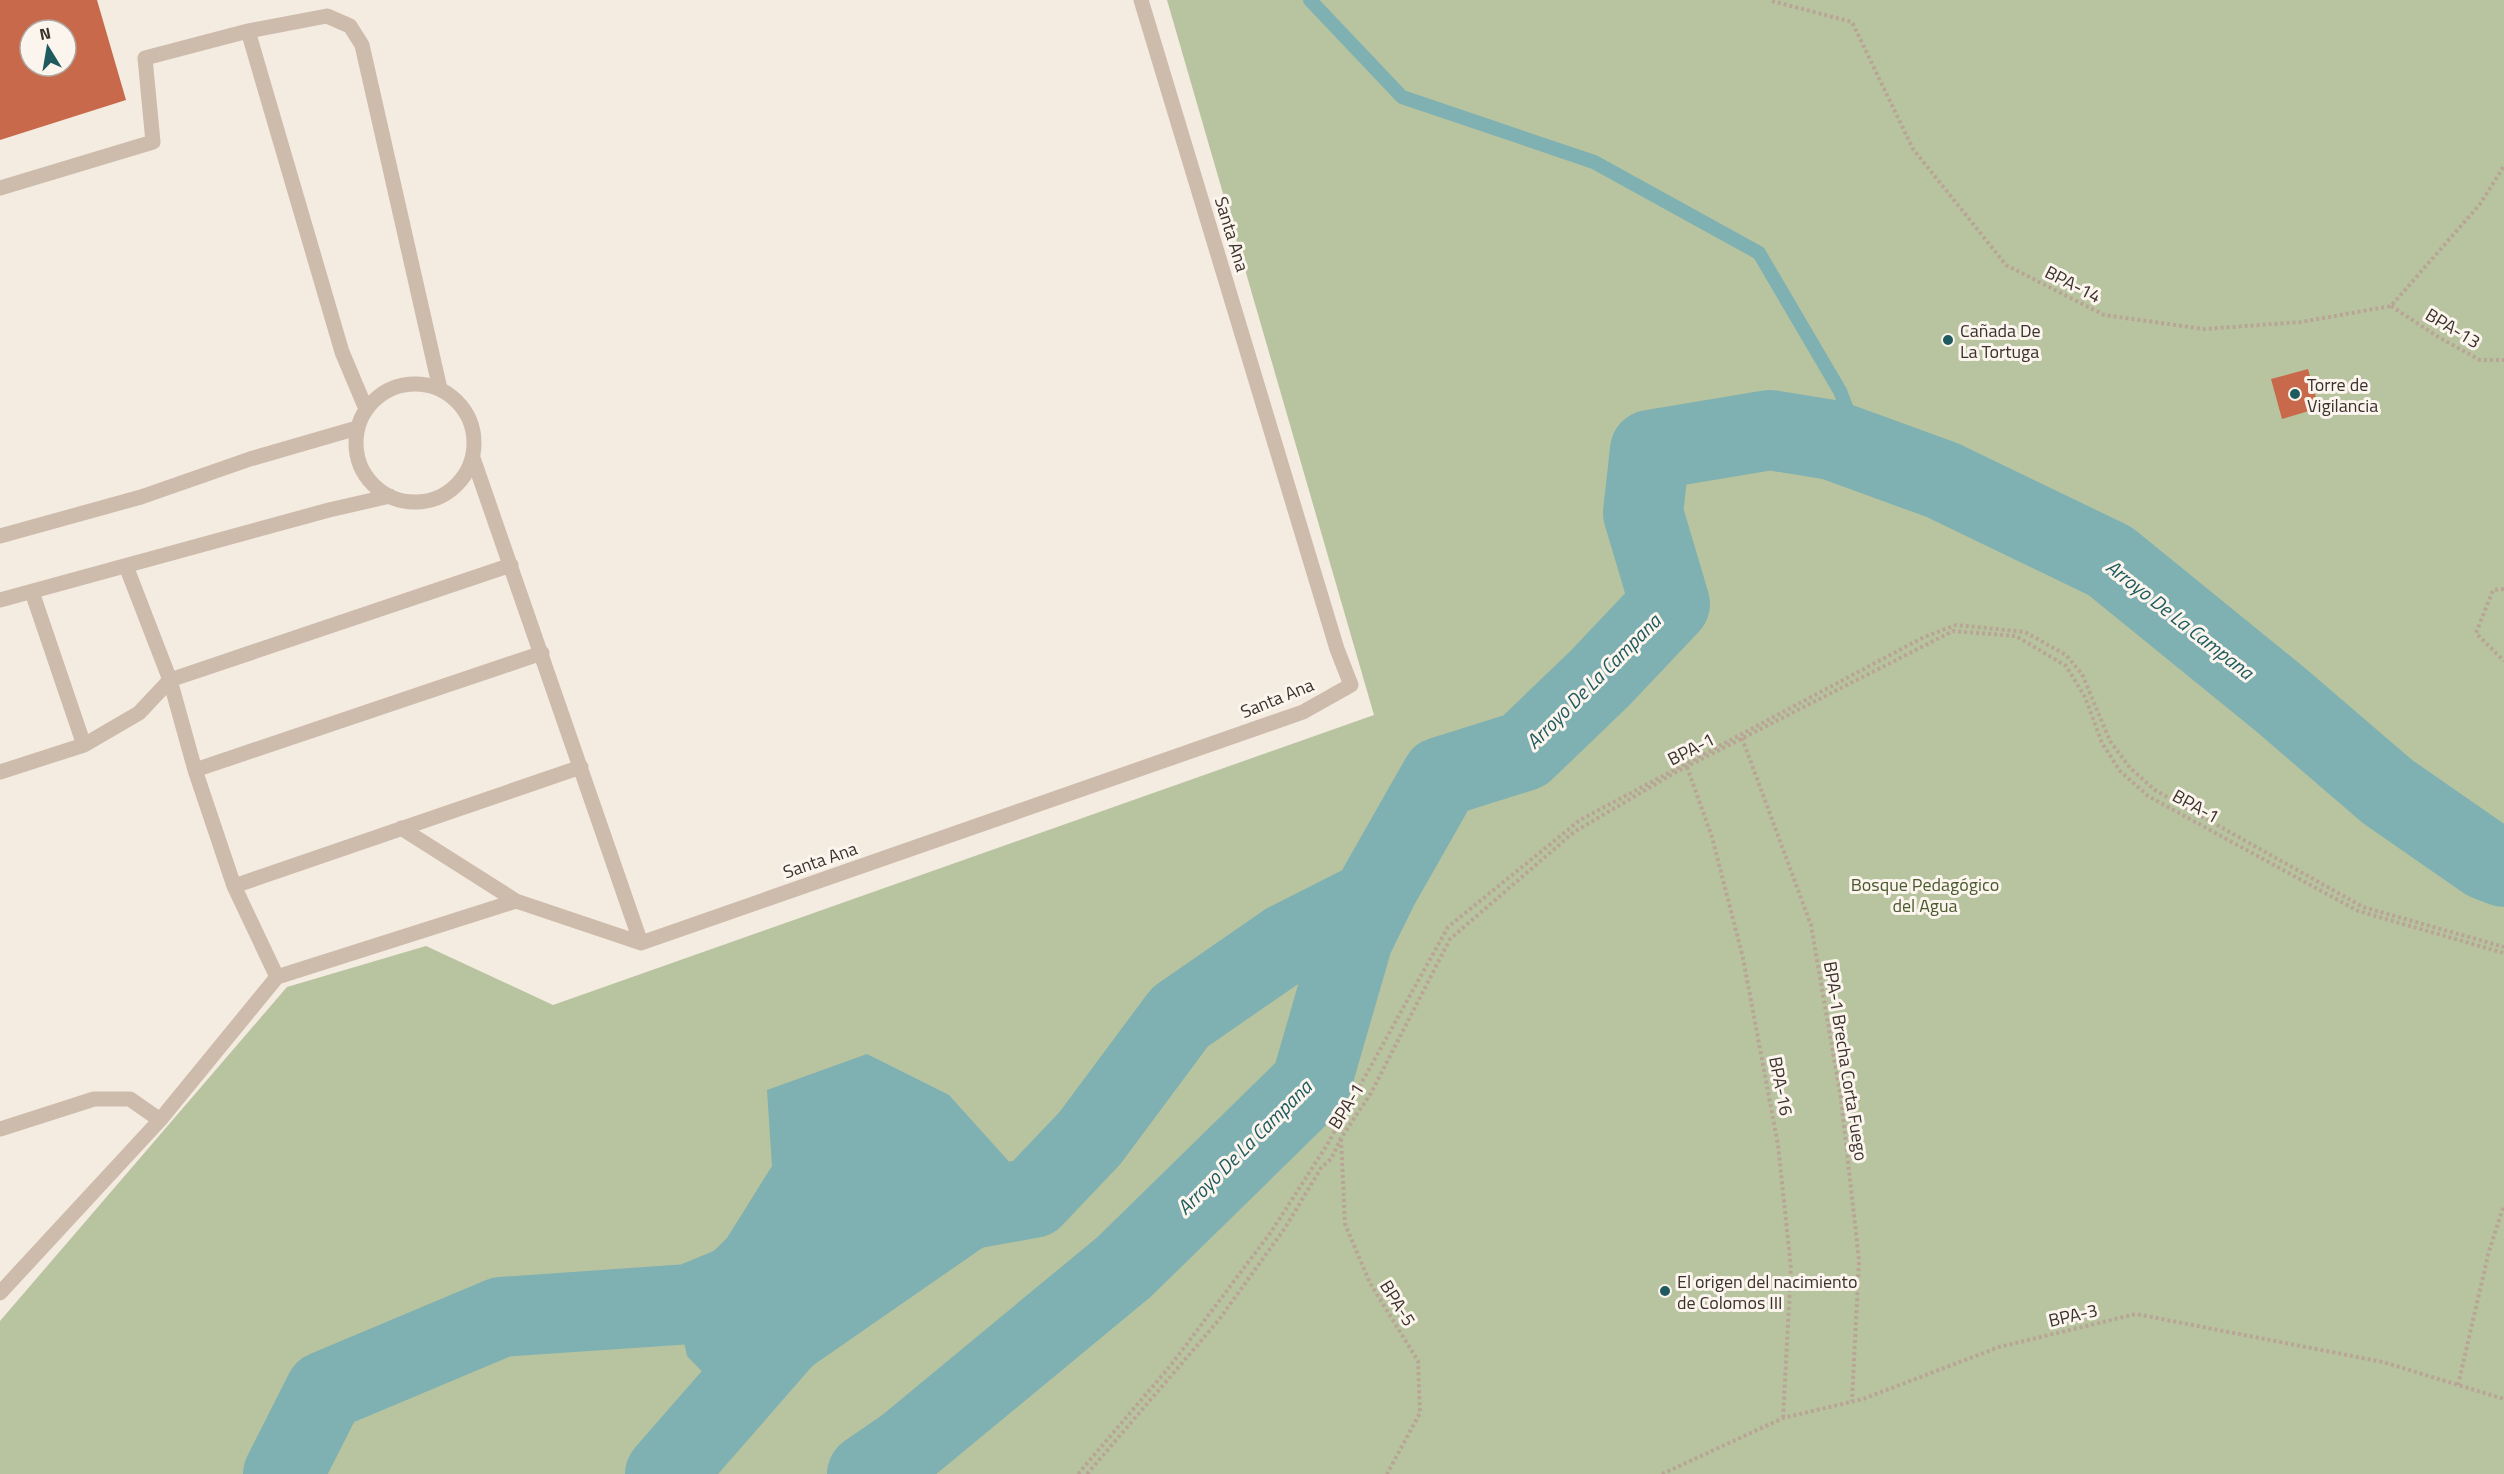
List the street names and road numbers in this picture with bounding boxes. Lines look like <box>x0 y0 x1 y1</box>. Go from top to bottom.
street label: Santa Ana <box>1208 193 1256 275</box>
street label: BPA-14 <box>2040 258 2106 310</box>
street label: BPA-13 <box>2420 301 2486 355</box>
street label: Santa Ana <box>1236 671 1318 725</box>
street label: BPA-1 <box>1663 726 1719 772</box>
street label: BPA-1 <box>2168 782 2224 830</box>
street label: Santa Ana <box>779 835 861 885</box>
street label: BPA-1 Brecha Corta Fuego <box>1817 959 1875 1163</box>
street label: BPA-16 <box>1762 1054 1800 1118</box>
street label: BPA-1 <box>1321 1078 1371 1134</box>
street label: BPA-5 <box>1373 1275 1423 1331</box>
street label: BPA-3 <box>2046 1296 2100 1334</box>

